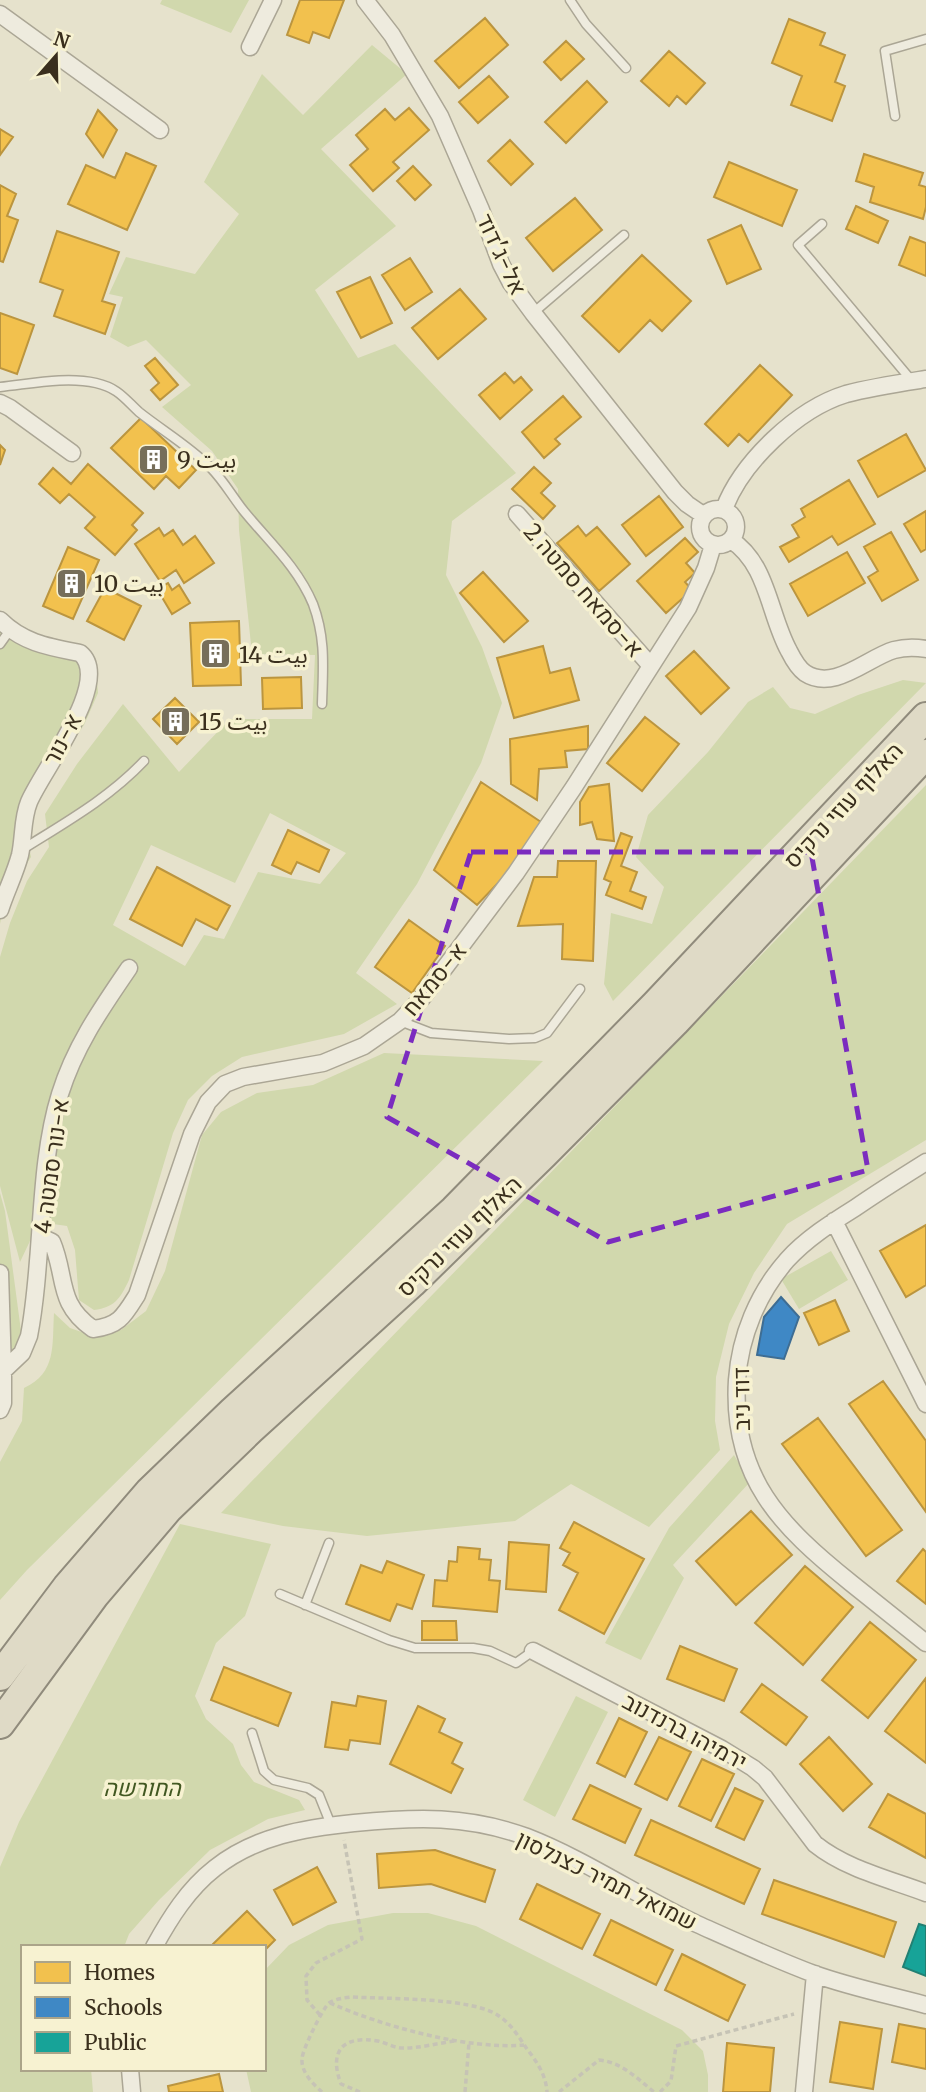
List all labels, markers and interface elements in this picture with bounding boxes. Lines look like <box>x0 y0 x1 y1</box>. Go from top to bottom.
north arrow <box>21 21 91 91</box>
text: N <box>51 26 73 54</box>
street label: אל-ג'דוד <box>471 209 533 299</box>
building icon: بيت 9 <box>137 442 171 476</box>
place label: بيت 9 <box>177 445 236 474</box>
street label: א-סמאח סמטה 2 <box>518 517 650 663</box>
building icon: بيت 10 <box>54 566 88 600</box>
place label: بيت 10 <box>94 569 164 598</box>
building icon: بيت 14 <box>199 637 233 671</box>
place label: بيت 14 <box>239 640 308 669</box>
building icon: بيت 15 <box>159 704 193 738</box>
place label: بيت 15 <box>199 707 267 736</box>
street label: א-נור <box>36 708 88 770</box>
street label: האלוף עוזי נרקיס <box>777 736 909 874</box>
street label: א-סמאח <box>396 936 472 1022</box>
street label: א-נור סמטה 4 <box>27 1096 75 1236</box>
street label: האלוף עוזי נרקיס <box>391 1169 527 1303</box>
street label: דוד ניב <box>726 1367 756 1431</box>
street label: ירמיהו ברנדנוב <box>618 1686 752 1776</box>
park label: החורשה <box>103 1773 182 1802</box>
street label: שמואל תמיר כצנלסון <box>512 1824 702 1936</box>
legend <box>21 1945 266 2071</box>
text: Homes <box>84 1959 155 1986</box>
text: Schools <box>84 1994 163 2021</box>
text: Public <box>84 2029 147 2056</box>

